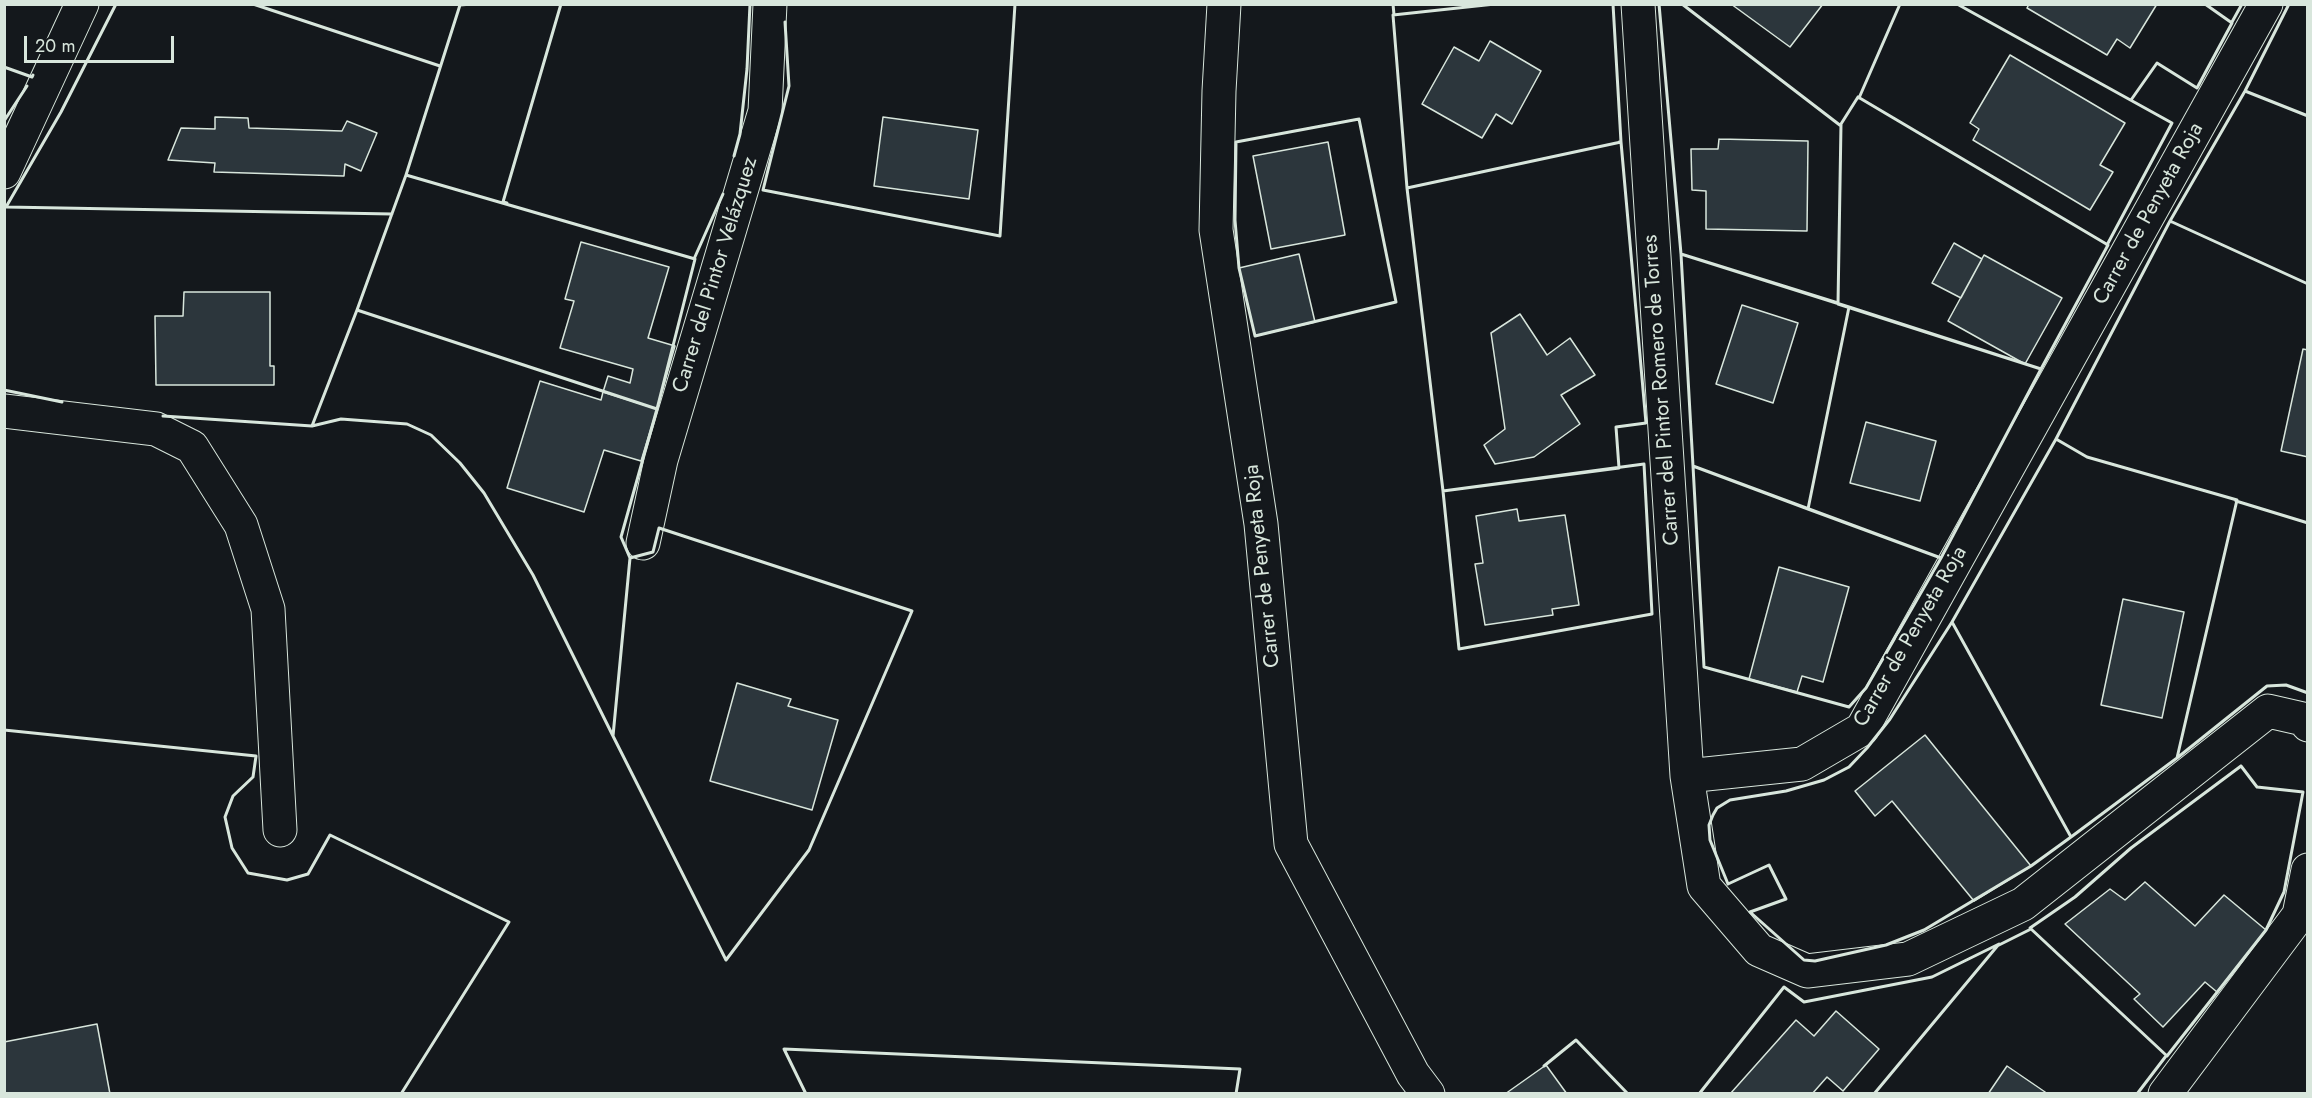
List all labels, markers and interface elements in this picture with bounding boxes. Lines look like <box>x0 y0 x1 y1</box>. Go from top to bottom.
scale bar <box>27 24 177 62</box>
text: 20 m <box>35 33 75 59</box>
street label: Carrer de Penyeta Roja <box>2088 119 2210 309</box>
street label: Carrer del Pintor Velázquez <box>668 154 764 396</box>
street label: Carrer del Pintor Romero de Torres <box>1639 234 1685 546</box>
street label: Carrer de Penyeta Roja <box>1240 463 1286 669</box>
street label: Carrer de Penyeta Roja <box>1849 542 1973 732</box>

